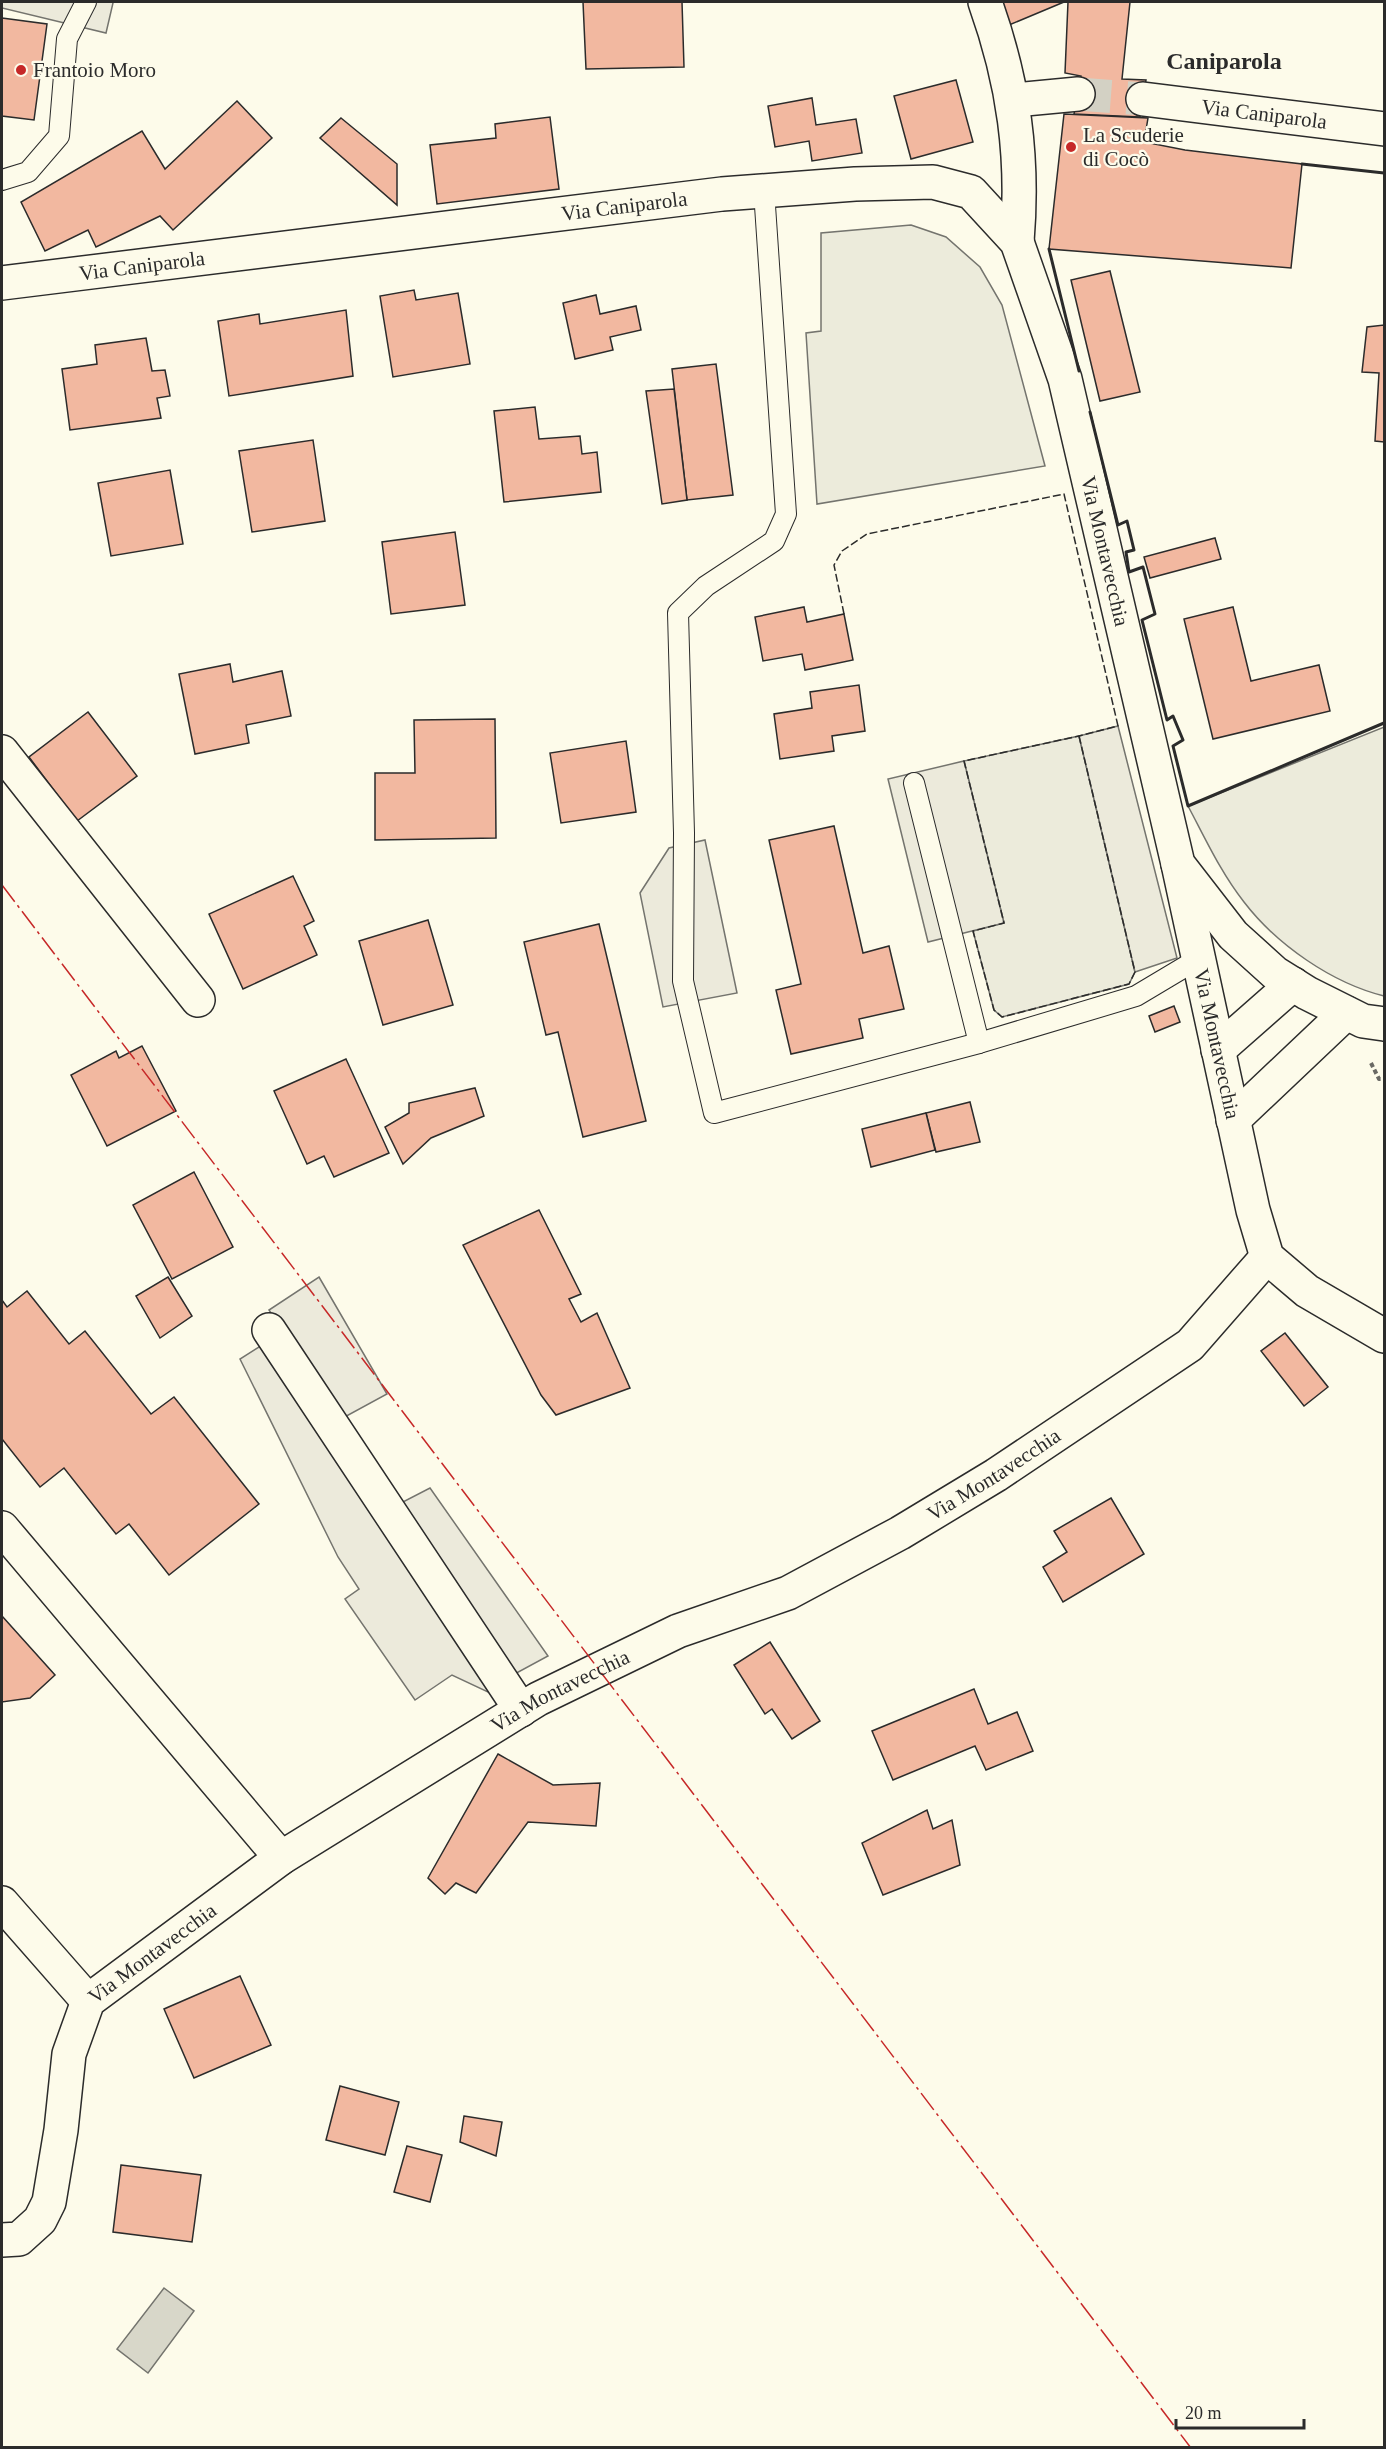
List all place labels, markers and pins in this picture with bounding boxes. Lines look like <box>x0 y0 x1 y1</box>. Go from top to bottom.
place label: Frantoio Moro <box>33 58 156 82</box>
marker: Frantoio Moro <box>14 63 28 77</box>
place label: La Scuderie di Cocò <box>1083 123 1184 171</box>
marker: La Scuderie di Cocò <box>1064 140 1078 154</box>

